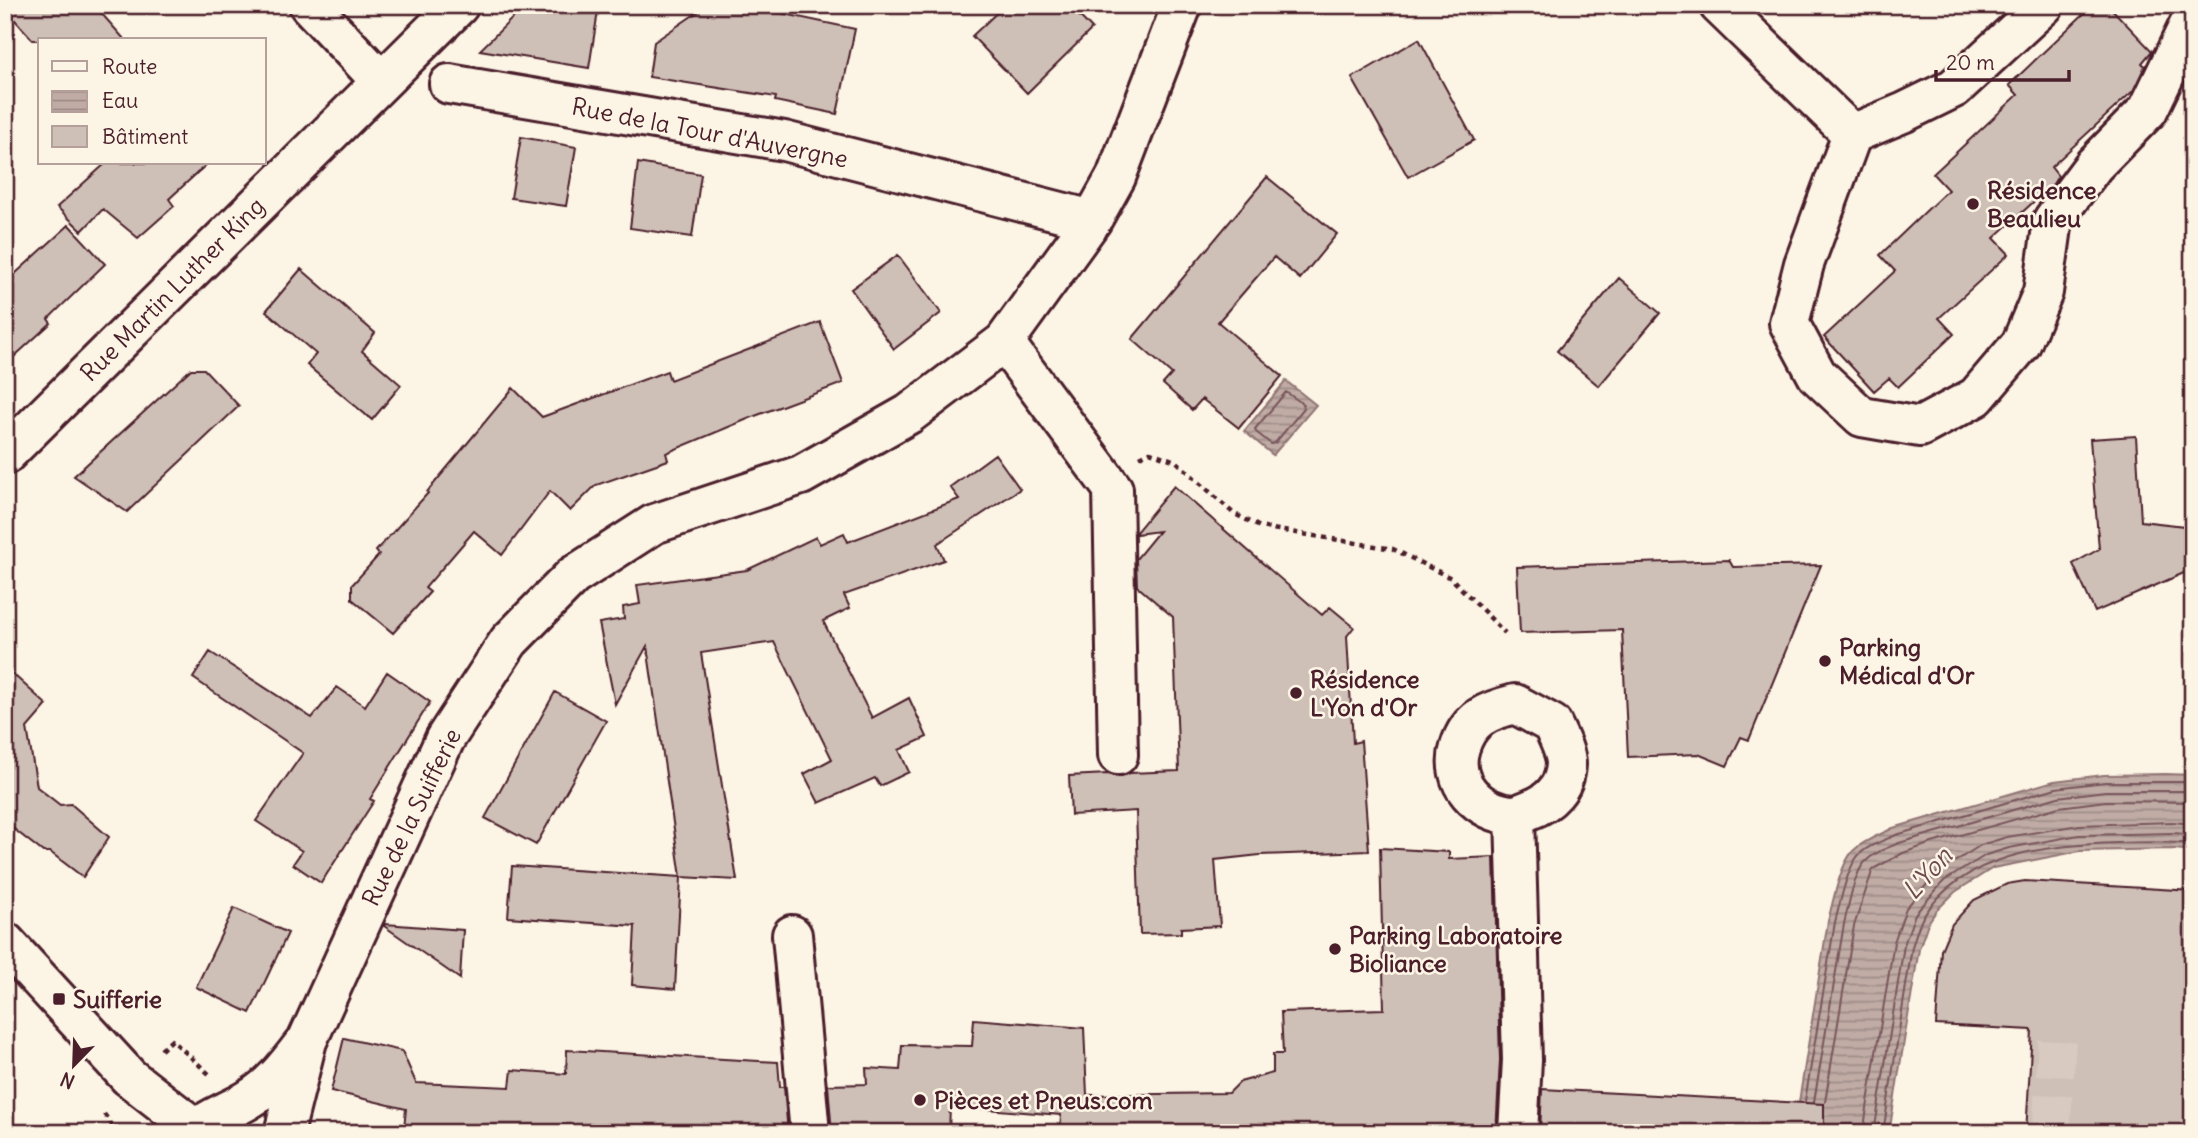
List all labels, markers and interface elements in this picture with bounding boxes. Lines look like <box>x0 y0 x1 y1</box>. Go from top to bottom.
legend <box>38 38 266 164</box>
scale bar <box>1936 38 2068 82</box>
text: 20 m <box>1946 49 1995 76</box>
text: Route <box>102 53 157 80</box>
text: Eau <box>102 87 138 114</box>
street label: Rue de la Tour d'Auvergne <box>569 90 851 174</box>
text: Bâtiment <box>102 123 188 150</box>
place label: Résidence Beaulieu <box>1987 175 2097 233</box>
street label: Rue Martin Luther King <box>74 191 270 387</box>
marker: Résidence Beaulieu <box>1965 196 1981 212</box>
place label: Parking Médical d'Or <box>1839 632 1975 690</box>
marker: Parking Médical d'Or <box>1817 653 1833 669</box>
place label: Résidence L'Yon d'Or <box>1310 664 1420 722</box>
marker: Résidence L'Yon d'Or <box>1288 685 1304 701</box>
street label: Rue de la Suifferie <box>355 723 467 911</box>
water label: L'Yon <box>1895 839 1960 906</box>
place label: Parking Laboratoire Bioliance <box>1349 920 1563 978</box>
marker: Parking Laboratoire Bioliance <box>1327 941 1343 957</box>
place label: Suifferie <box>73 984 162 1014</box>
marker: Suifferie <box>51 991 67 1007</box>
north arrow <box>38 1030 108 1100</box>
text: N <box>57 1067 78 1094</box>
place label: Pièces et Pneus.com <box>934 1085 1153 1115</box>
marker: Pièces et Pneus.com <box>912 1092 928 1108</box>

